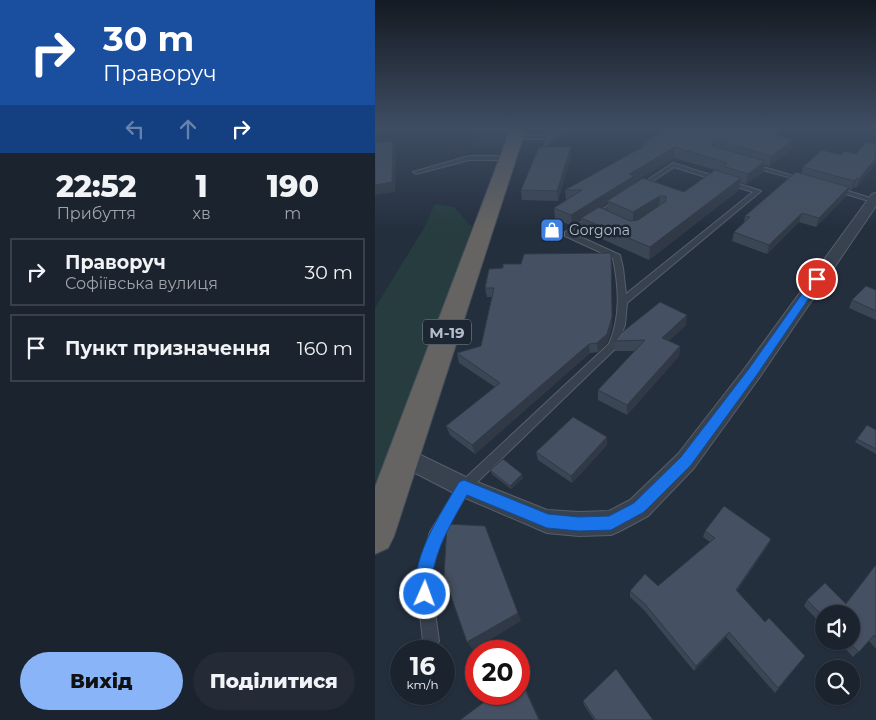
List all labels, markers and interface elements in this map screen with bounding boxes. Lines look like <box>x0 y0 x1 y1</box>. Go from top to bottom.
text: 30 m <box>103 17 194 60</box>
icon: right <box>20 20 85 85</box>
text: Праворуч <box>103 60 217 87</box>
icon: left <box>121 115 149 143</box>
icon: ahead <box>174 115 202 143</box>
icon: right <box>227 115 255 143</box>
text: 22:52 <box>56 168 137 205</box>
text: 1 <box>196 168 208 205</box>
text: 190 <box>267 168 319 205</box>
text: Прибуття <box>57 204 136 223</box>
text: хв <box>193 204 211 223</box>
text: m <box>284 204 301 223</box>
shop icon: Gorgona <box>539 217 565 243</box>
place label: Gorgona <box>569 221 630 239</box>
text: Праворуч <box>65 251 166 274</box>
icon: right <box>22 258 50 286</box>
pin <box>796 258 838 300</box>
text: 30 m <box>305 261 353 284</box>
icon: arrive <box>803 265 831 293</box>
text: Софіївська вулиця <box>65 274 218 293</box>
road number: М-19 <box>423 320 471 344</box>
icon: arrive <box>22 334 50 362</box>
text: Пункт призначення <box>65 337 271 360</box>
text: 160 m <box>297 337 353 360</box>
position arrow <box>398 567 450 619</box>
map controls <box>815 605 860 705</box>
button: sound <box>815 605 860 650</box>
speed limit sign: 20 <box>465 640 530 705</box>
text: 16 <box>410 651 435 681</box>
button: Вихід <box>20 652 183 710</box>
button: Поділитися <box>193 652 355 710</box>
button: search <box>815 660 860 705</box>
text: km/h <box>406 677 439 692</box>

